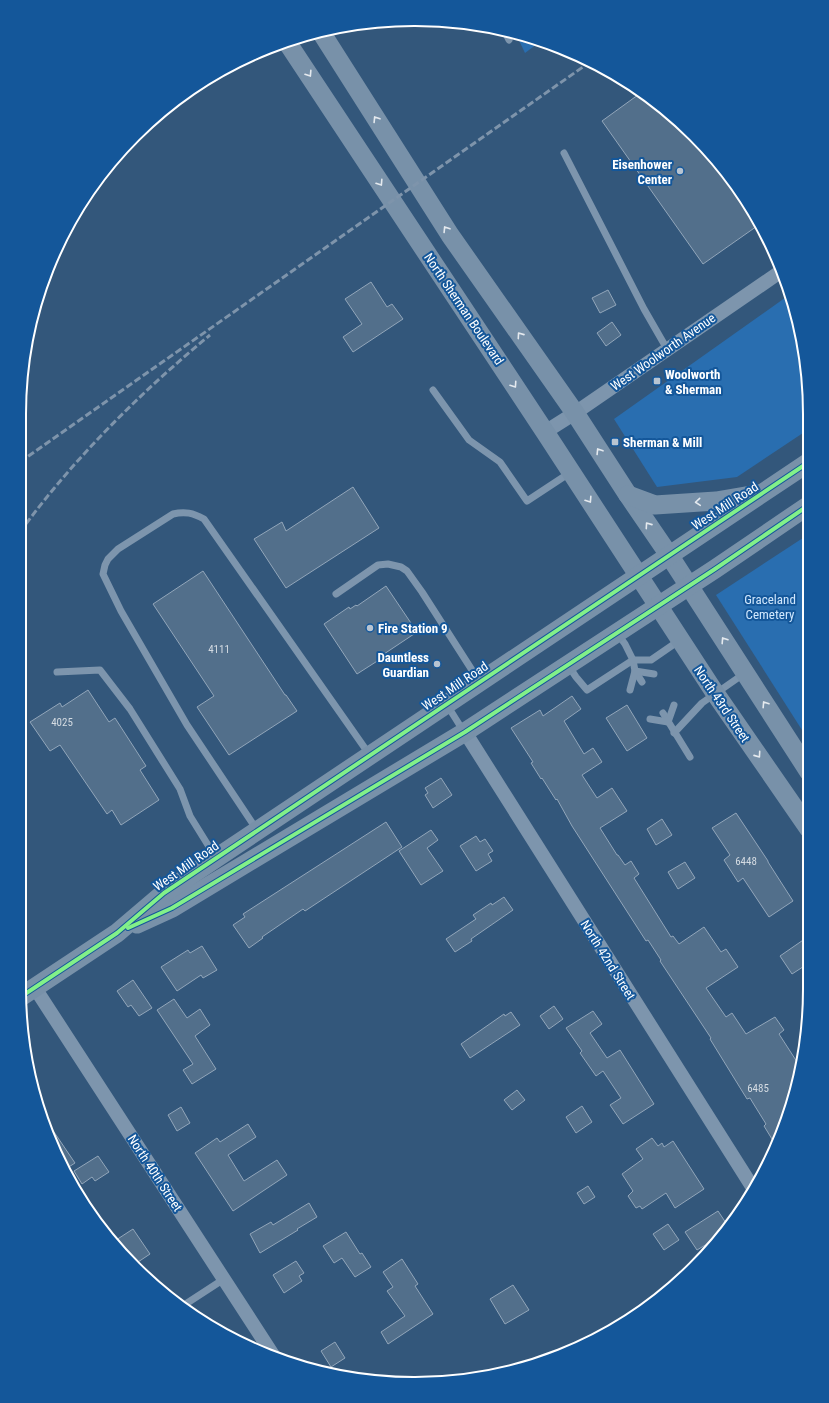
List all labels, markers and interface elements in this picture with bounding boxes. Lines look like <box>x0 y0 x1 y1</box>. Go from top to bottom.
one-way arrow <box>304 70 311 77</box>
one-way arrow <box>374 116 381 123</box>
place label: Eisenhower Center <box>612 157 673 187</box>
marker: Eisenhower Center <box>675 166 685 176</box>
one-way arrow <box>375 179 383 186</box>
one-way arrow <box>443 226 451 233</box>
street label: North Sherman Boulevard <box>421 250 507 368</box>
street label: West Woolworth Avenue <box>608 310 718 394</box>
one-way arrow <box>518 333 525 340</box>
place label: Woolworth & Sherman <box>665 367 722 397</box>
marker: Woolworth & Sherman <box>652 376 662 386</box>
one-way arrow <box>509 380 516 387</box>
place label: Sherman & Mill <box>623 435 702 450</box>
marker: Sherman & Mill <box>610 437 620 447</box>
one-way arrow <box>596 448 604 455</box>
street label: West Mill Road <box>689 479 761 533</box>
one-way arrow <box>584 496 592 503</box>
one-way arrow <box>695 498 701 507</box>
one-way arrow <box>646 523 653 530</box>
park label: Graceland Cemetery <box>744 592 796 622</box>
place label: Fire Station 9 <box>378 621 448 636</box>
marker: Fire Station 9 <box>365 623 375 633</box>
one-way arrow <box>721 637 729 644</box>
house number: 4111 <box>208 643 230 656</box>
place label: Dauntless Guardian <box>377 650 429 680</box>
street label: West Mill Road <box>419 658 491 714</box>
marker: Dauntless Guardian <box>432 659 442 669</box>
street label: North 43rd Street <box>691 663 753 745</box>
one-way arrow <box>762 701 770 708</box>
house number: 4025 <box>51 716 73 729</box>
one-way arrow <box>753 751 761 758</box>
street label: West Mill Road <box>150 838 222 894</box>
house number: 6448 <box>735 855 757 868</box>
street label: North 42nd Street <box>578 917 639 1003</box>
house number: 6485 <box>747 1082 769 1095</box>
street label: North 40th Street <box>125 1132 185 1214</box>

